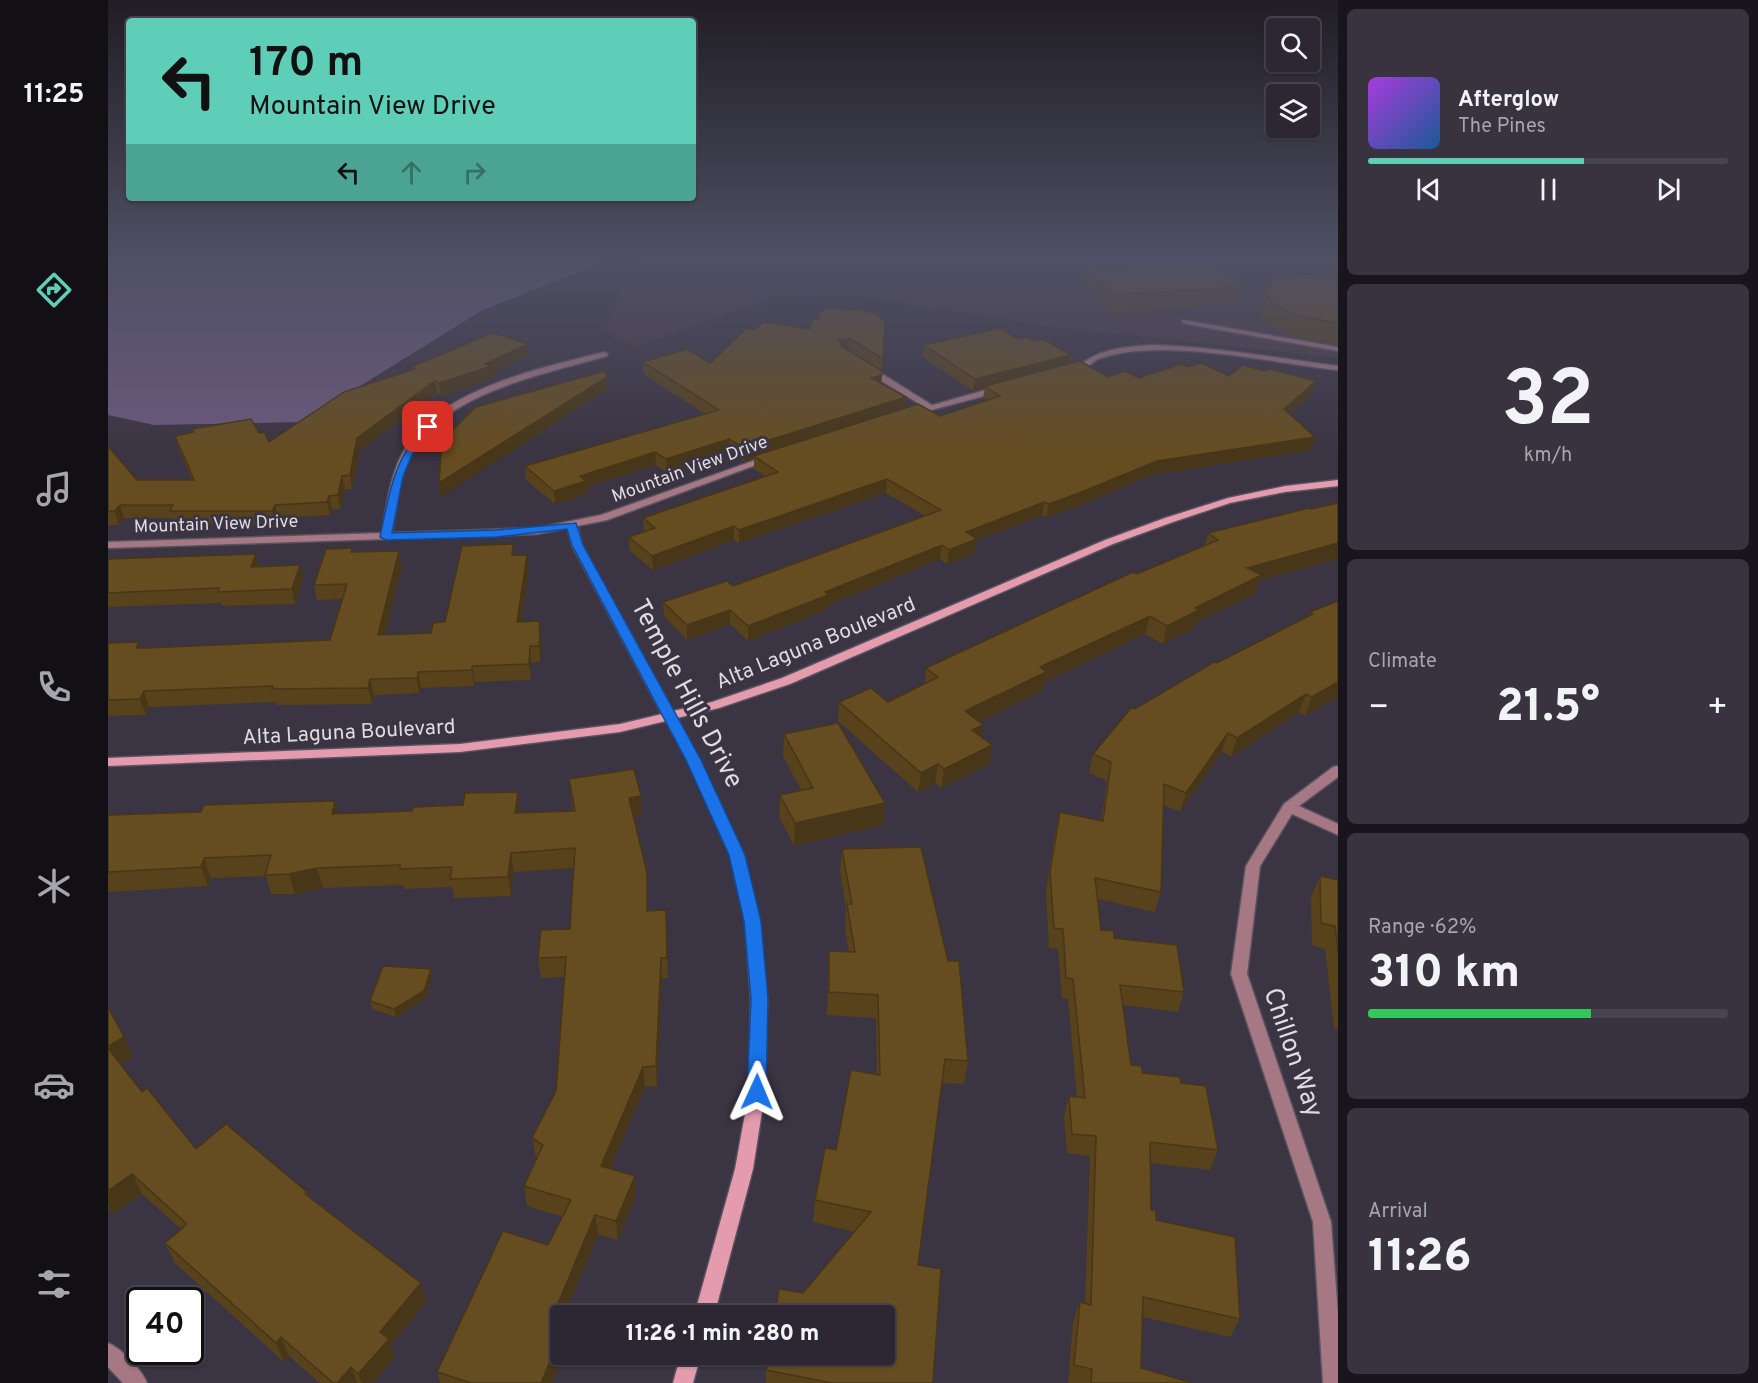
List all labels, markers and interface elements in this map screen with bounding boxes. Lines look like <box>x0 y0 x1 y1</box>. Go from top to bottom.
map controls <box>1266 18 1320 138</box>
button: search <box>1266 18 1320 72</box>
text: 170 m <box>249 38 363 91</box>
icon: left <box>150 42 228 120</box>
text: 11:25 <box>23 78 85 112</box>
button: layers <box>1266 84 1320 138</box>
text: Afterglow <box>1458 87 1559 114</box>
text: Mountain View Drive <box>249 90 496 124</box>
text: The Pines <box>1458 114 1546 140</box>
icon: left <box>332 156 365 189</box>
icon: ahead <box>395 156 428 189</box>
icon: right <box>458 156 491 189</box>
icon: previous <box>1412 173 1445 206</box>
icon: pause <box>1532 173 1565 206</box>
icon: next <box>1652 173 1685 206</box>
icon: directions <box>33 269 75 311</box>
text: 32 <box>1502 354 1594 453</box>
pin <box>402 401 453 452</box>
icon: arrive <box>411 410 444 443</box>
street label: Mountain View Drive <box>609 431 771 509</box>
text: km/h <box>1524 443 1572 469</box>
icon: music <box>33 468 75 510</box>
street label: Mountain View Drive <box>133 511 299 539</box>
street label: Alta Laguna Boulevard <box>712 592 920 696</box>
street label: Temple Hills Drive <box>622 594 750 794</box>
text: Climate <box>1368 649 1437 675</box>
icon: phone <box>33 666 75 708</box>
text: 21.5° <box>1496 680 1600 737</box>
text: − <box>1368 688 1389 730</box>
text: + <box>1707 688 1728 730</box>
street label: Alta Laguna Boulevard <box>242 714 456 752</box>
icon: climate <box>33 865 75 907</box>
text: Range · 62% <box>1368 915 1476 941</box>
text: 310 km <box>1368 946 1520 1003</box>
street label: Chillon Way <box>1254 984 1330 1122</box>
position arrow <box>725 1060 789 1124</box>
icon: car <box>33 1064 75 1106</box>
text: Arrival <box>1368 1199 1428 1225</box>
text: 11:26 <box>1368 1230 1471 1287</box>
icon: filters <box>33 1263 75 1305</box>
speed limit sign: 40 <box>126 1287 204 1365</box>
text: 11:26 · 1 min · 280 m <box>626 1321 819 1348</box>

